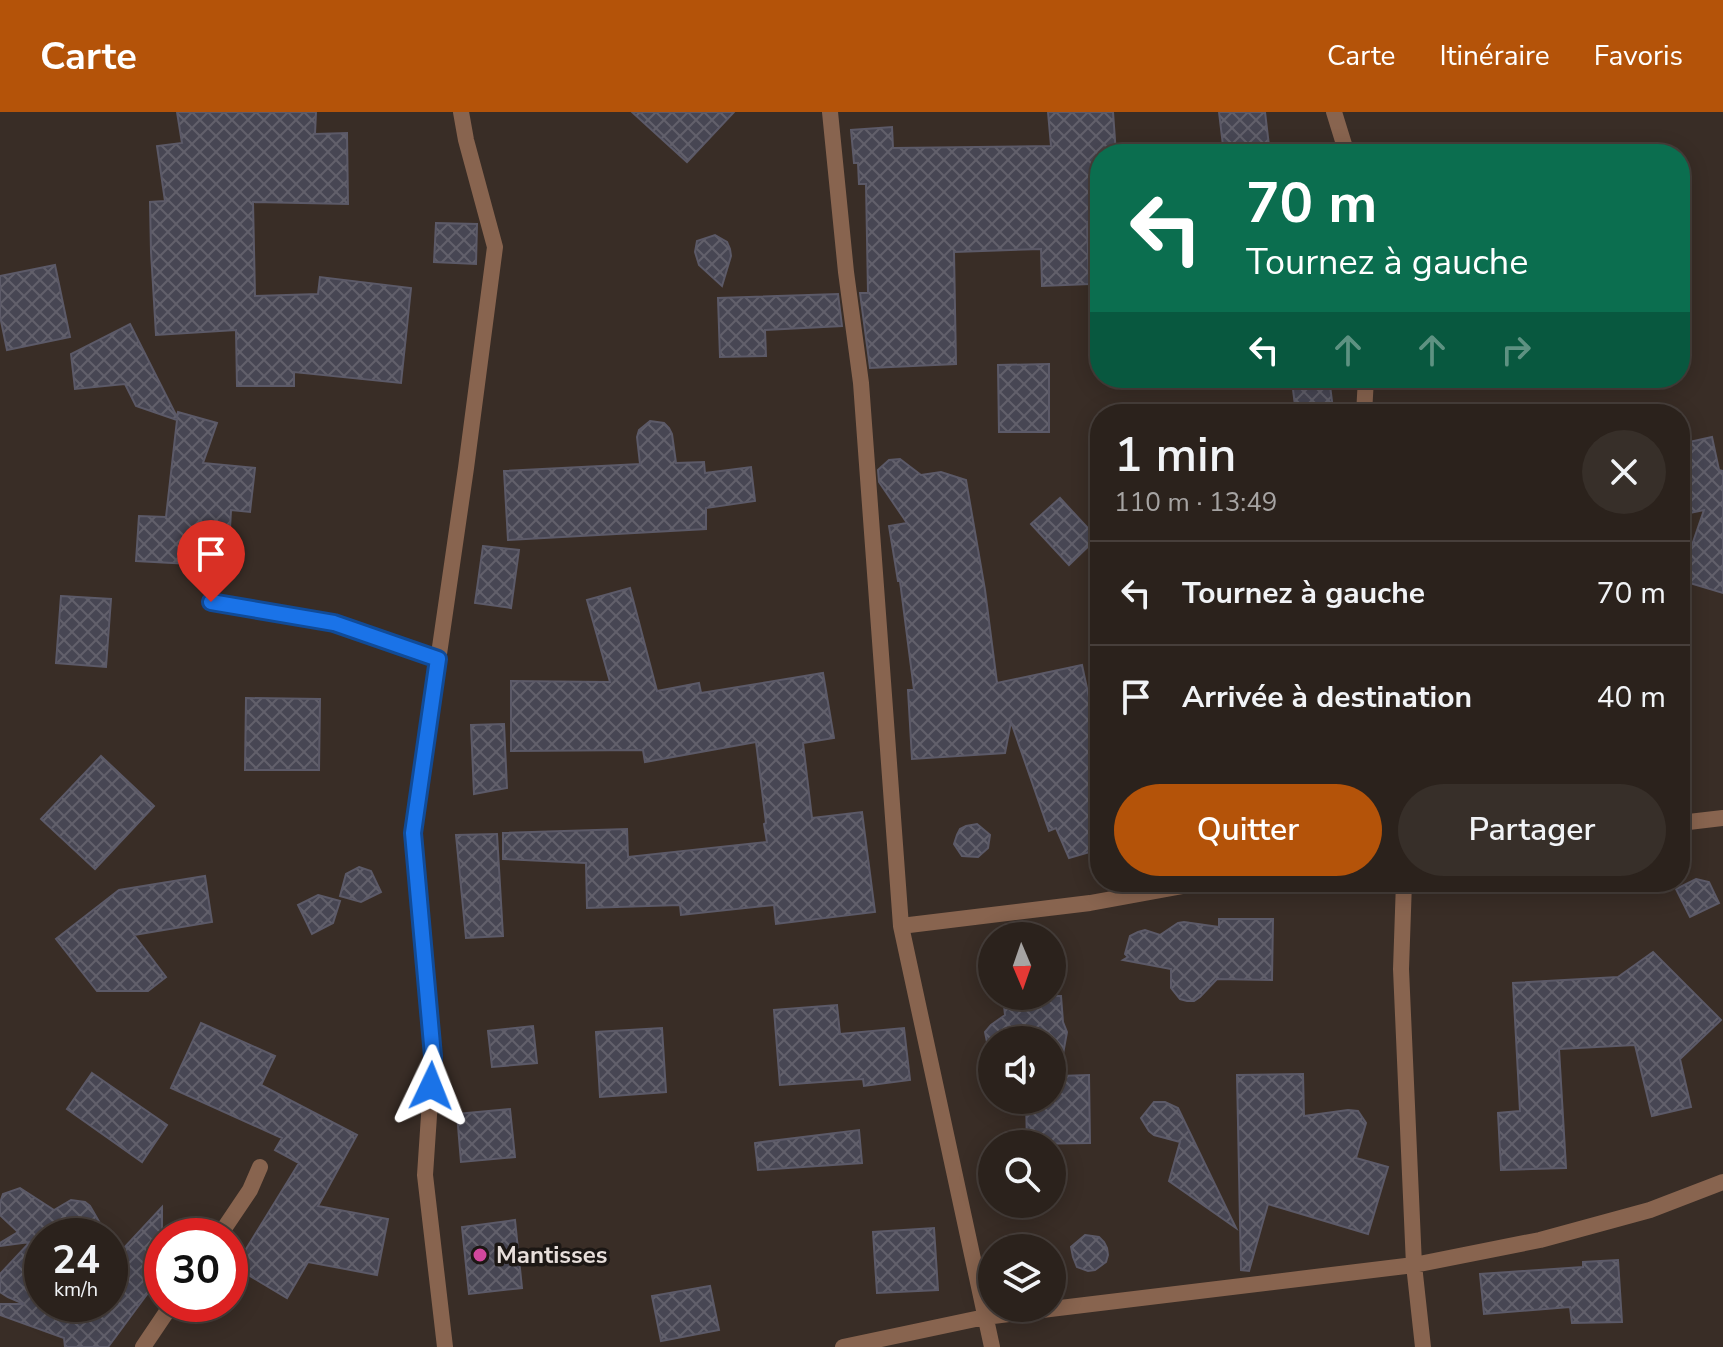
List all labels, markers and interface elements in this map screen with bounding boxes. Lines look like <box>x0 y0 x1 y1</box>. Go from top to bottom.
text: Carte <box>40 31 137 82</box>
text: Carte <box>1327 37 1396 75</box>
text: Itinéraire <box>1440 37 1550 75</box>
text: Favoris <box>1594 37 1683 75</box>
text: 70 m <box>1246 165 1377 242</box>
icon: left <box>1114 176 1218 280</box>
text: Tournez à gauche <box>1246 238 1528 287</box>
icon: left <box>1242 328 1286 372</box>
icon: ahead <box>1326 328 1370 372</box>
icon: ahead <box>1410 328 1454 372</box>
icon: right <box>1494 328 1538 372</box>
text: 1 min <box>1114 422 1236 488</box>
button: close <box>1582 430 1666 514</box>
text: 110 m · 13:49 <box>1114 485 1277 520</box>
pin <box>177 520 245 602</box>
icon: arrive <box>189 532 233 576</box>
icon: left <box>1114 571 1158 615</box>
text: Tournez à gauche <box>1182 573 1425 614</box>
text: 70 m <box>1597 573 1666 614</box>
icon: arrive <box>1114 675 1158 719</box>
text: Arrivée à destination <box>1182 677 1472 718</box>
text: 40 m <box>1597 677 1666 718</box>
button: Quitter <box>1114 784 1382 876</box>
button: Partager <box>1398 784 1666 876</box>
north arrow <box>978 922 1066 1010</box>
map controls <box>978 922 1066 1322</box>
button: sound <box>978 1026 1066 1114</box>
position arrow <box>389 1044 473 1128</box>
button: search <box>978 1130 1066 1218</box>
speed limit sign: 30 <box>144 1218 248 1322</box>
text: 24 <box>52 1233 100 1287</box>
button: layers <box>978 1234 1066 1322</box>
place label: Mantisses <box>496 1239 607 1271</box>
marker: Mantisses <box>471 1246 489 1264</box>
text: km/h <box>54 1276 98 1303</box>

